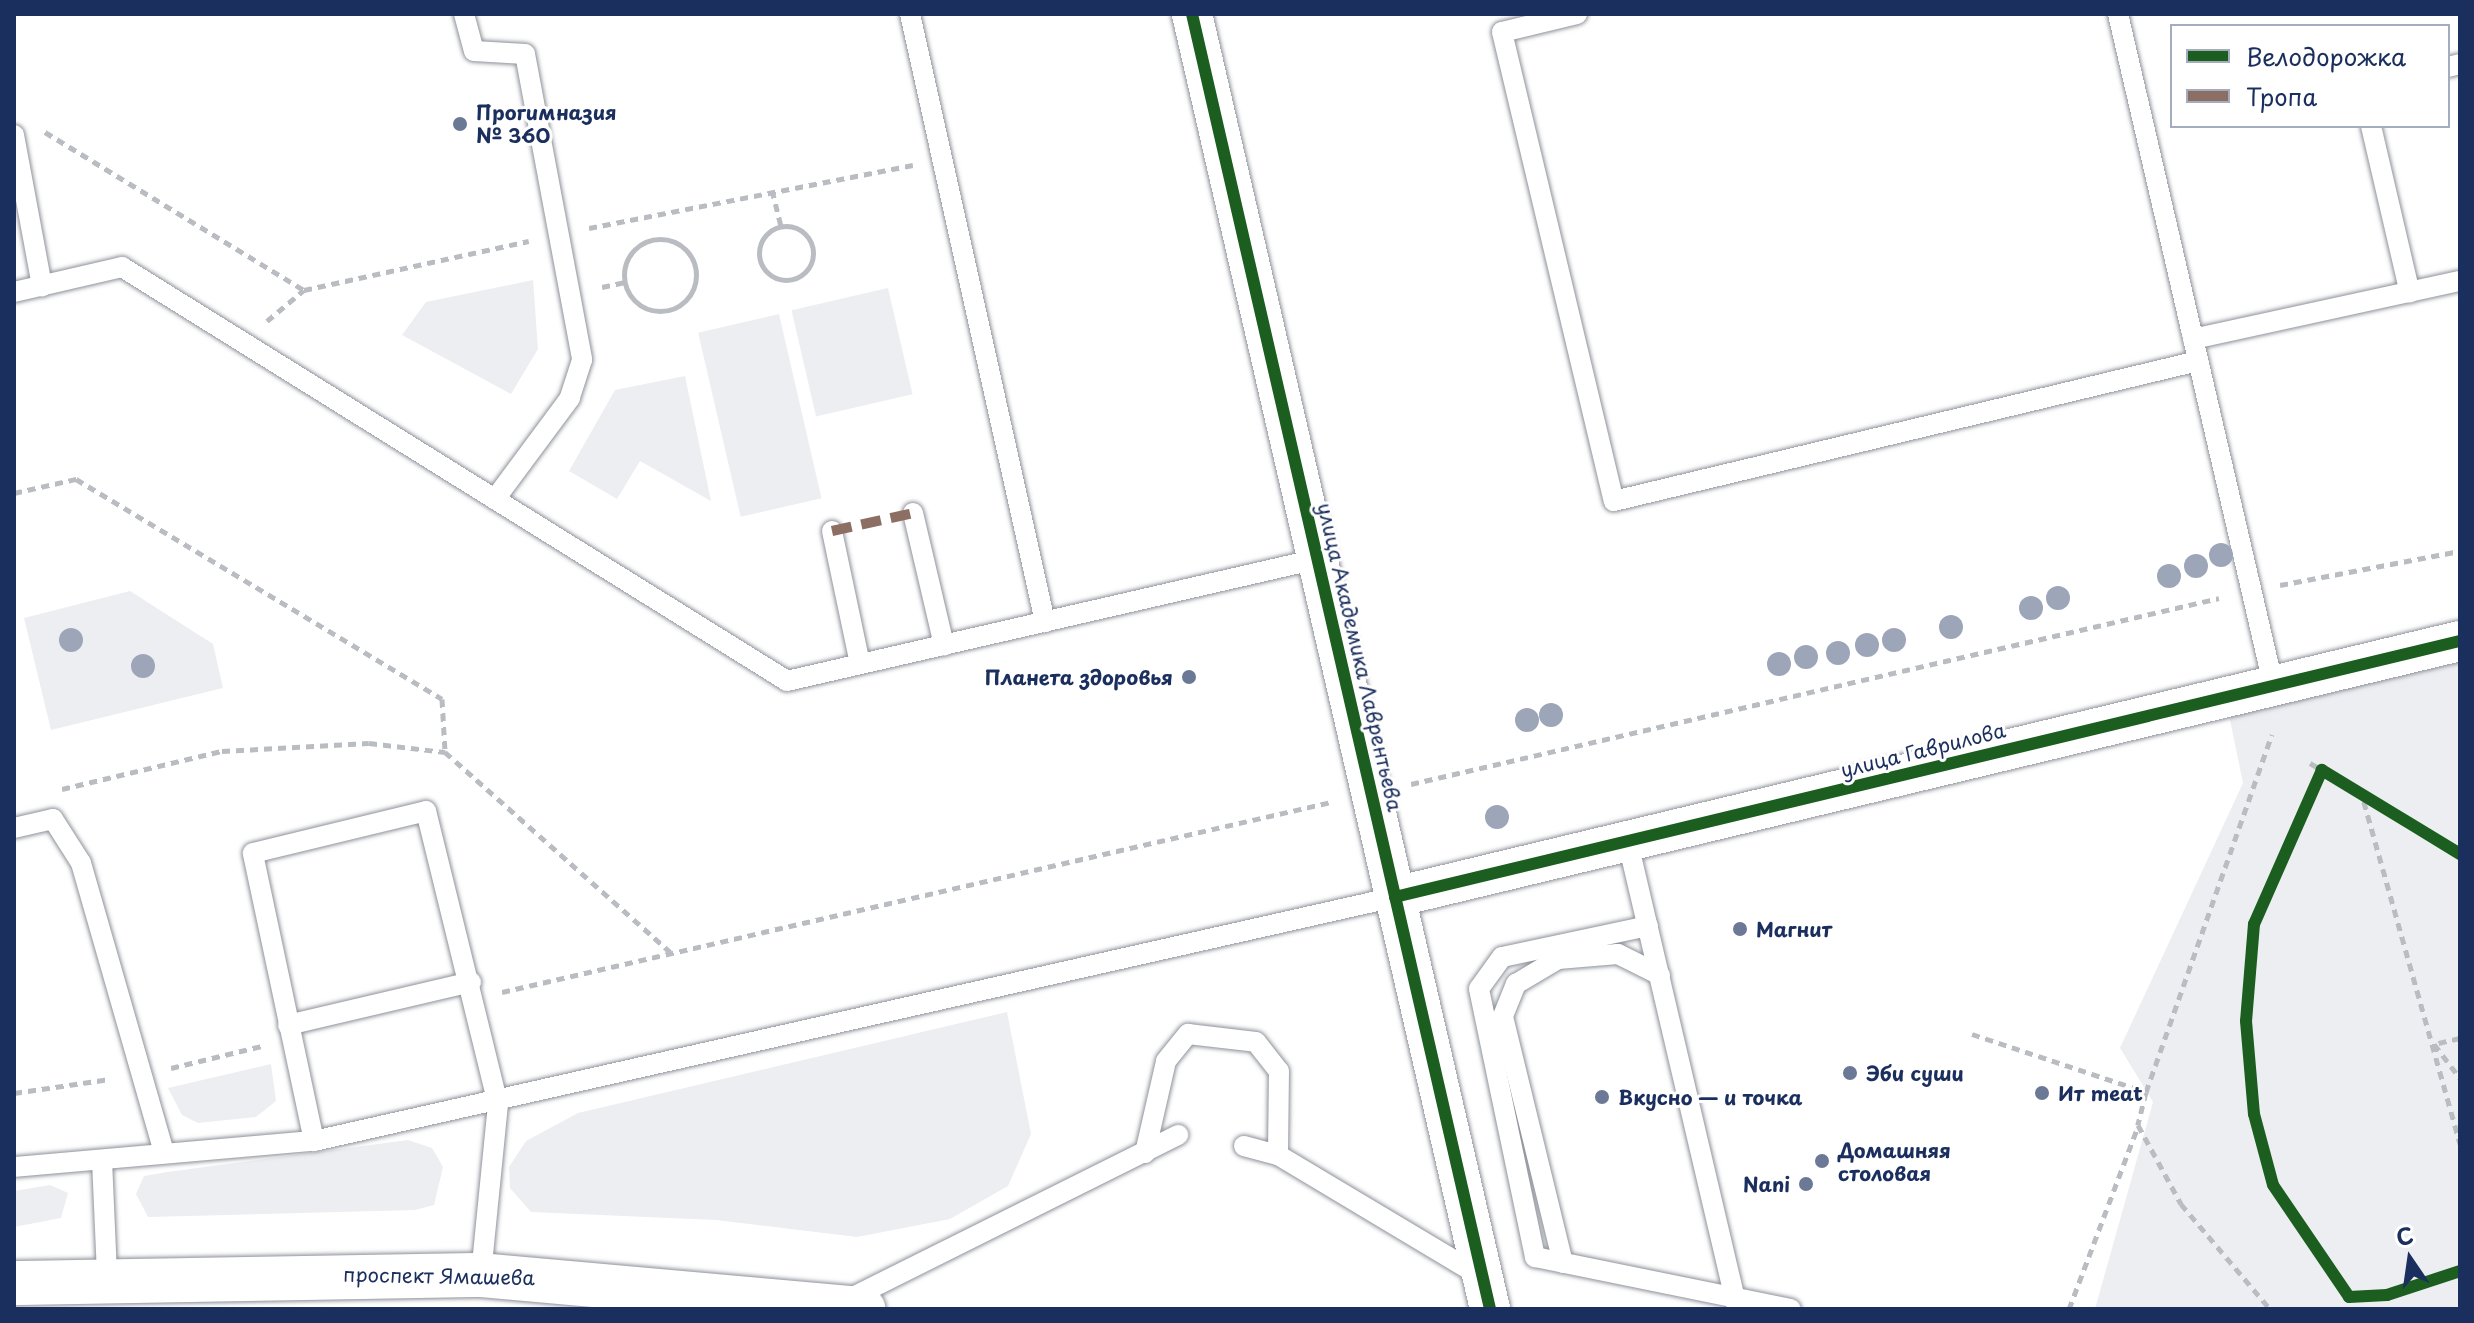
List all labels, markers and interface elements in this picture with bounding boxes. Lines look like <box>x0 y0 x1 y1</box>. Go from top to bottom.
legend <box>2170 24 2450 128</box>
text: Велодорожка <box>2246 38 2406 74</box>
text: Тропа <box>2246 78 2317 114</box>
place label: Прогимназия № 360 <box>476 100 617 147</box>
marker: Прогимназия № 360 <box>451 115 469 133</box>
street label: улица Академика Лаврентьева <box>1312 499 1408 815</box>
place label: Планета здоровья <box>985 665 1173 689</box>
marker: Планета здоровья <box>1180 668 1198 686</box>
street label: улица Гаврилова <box>1838 718 2008 782</box>
place label: Магнит <box>1756 917 1832 941</box>
marker: Магнит <box>1731 920 1749 938</box>
place label: Эби суши <box>1866 1061 1964 1085</box>
marker: Эби суши <box>1841 1064 1859 1082</box>
place label: Ит meat <box>2058 1081 2143 1105</box>
marker: Ит meat <box>2033 1084 2051 1102</box>
place label: Вкусно — и точка <box>1618 1085 1804 1109</box>
marker: Вкусно — и точка <box>1593 1088 1611 1106</box>
place label: Домашняя столовая <box>1838 1138 1951 1185</box>
marker: Домашняя столовая <box>1813 1152 1831 1170</box>
place label: Nani <box>1743 1172 1790 1196</box>
marker: Nani <box>1797 1175 1815 1193</box>
text: С <box>2393 1217 2416 1253</box>
north arrow <box>2370 1219 2450 1299</box>
street label: проспект Ямашева <box>342 1262 536 1290</box>

